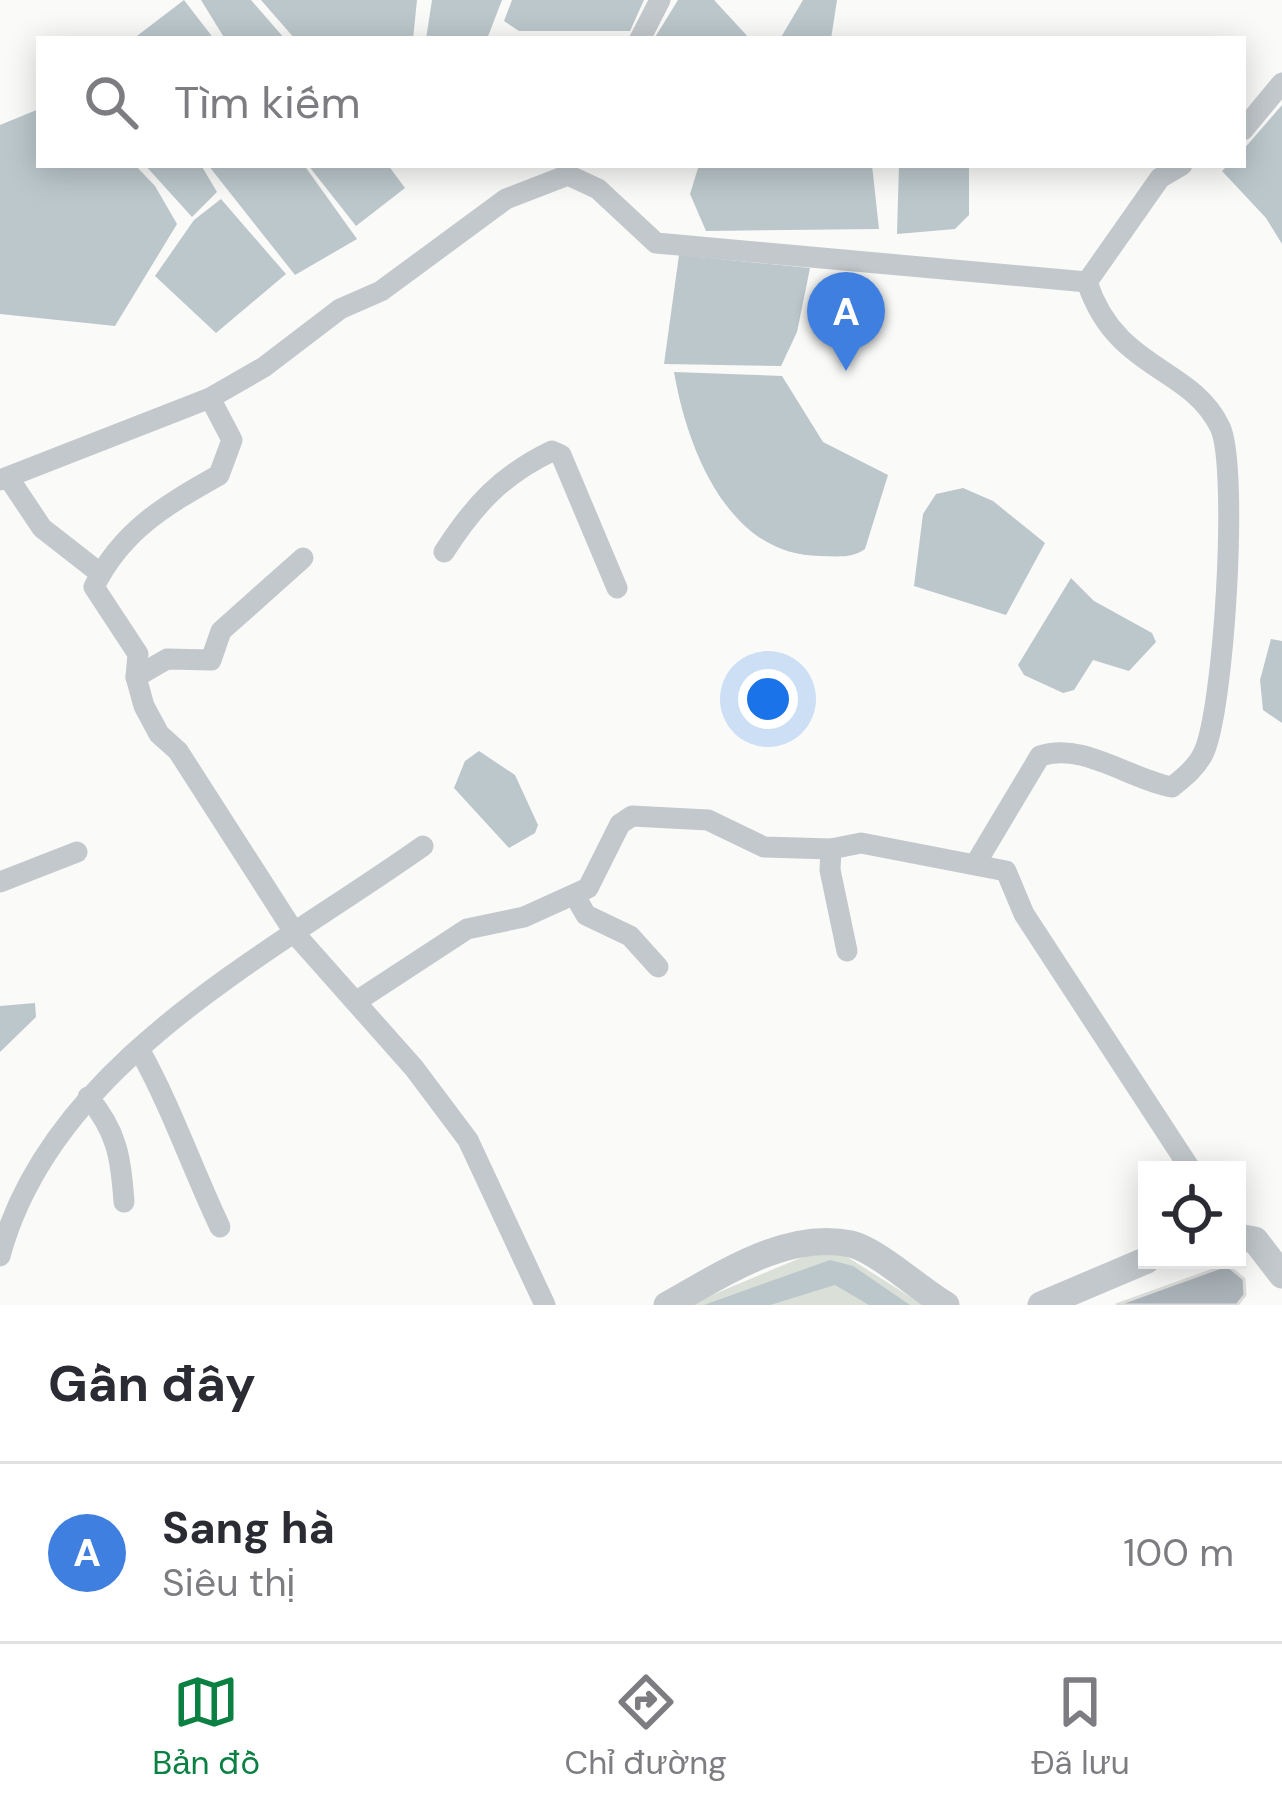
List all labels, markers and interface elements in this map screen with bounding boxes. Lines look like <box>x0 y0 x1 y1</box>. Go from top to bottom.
search box <box>36 36 1246 168</box>
icon: search <box>78 69 144 135</box>
text: Tìm kiếm <box>174 73 360 132</box>
pin: A <box>807 272 885 371</box>
your location <box>738 669 798 729</box>
map controls <box>1138 1161 1246 1269</box>
button: locate <box>1138 1161 1246 1269</box>
text: Gần đây <box>48 1350 256 1417</box>
text: Sang hà <box>162 1498 335 1557</box>
text: A <box>73 1527 101 1578</box>
text: 100 m <box>1123 1527 1234 1578</box>
text: Siêu thị <box>162 1557 295 1608</box>
tab: Bản đồ <box>152 1669 260 1784</box>
tab: Chỉ đường <box>565 1669 727 1784</box>
tab: Đã lưu <box>1031 1669 1130 1784</box>

